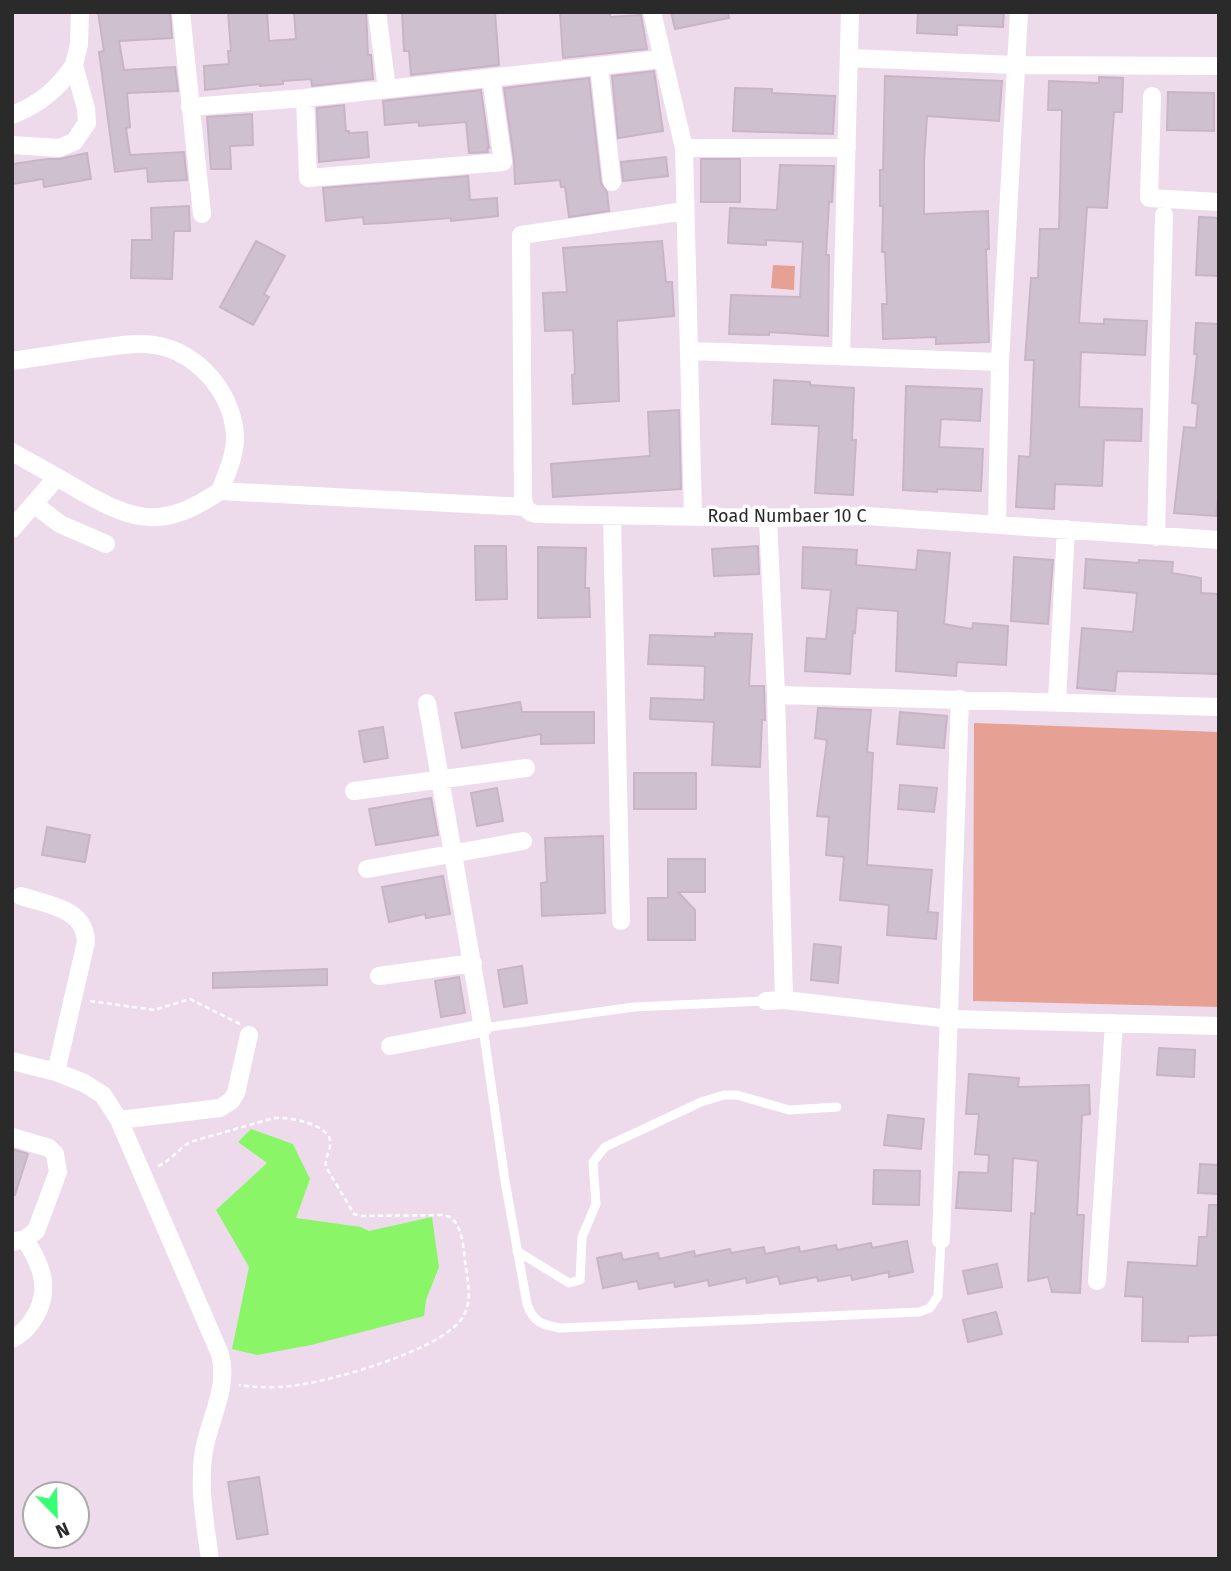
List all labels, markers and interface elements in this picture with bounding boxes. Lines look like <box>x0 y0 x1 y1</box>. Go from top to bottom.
street label: Road Numbaer 10 C <box>708 505 867 527</box>
north arrow <box>21 1480 91 1550</box>
text: N <box>52 1517 73 1543</box>

